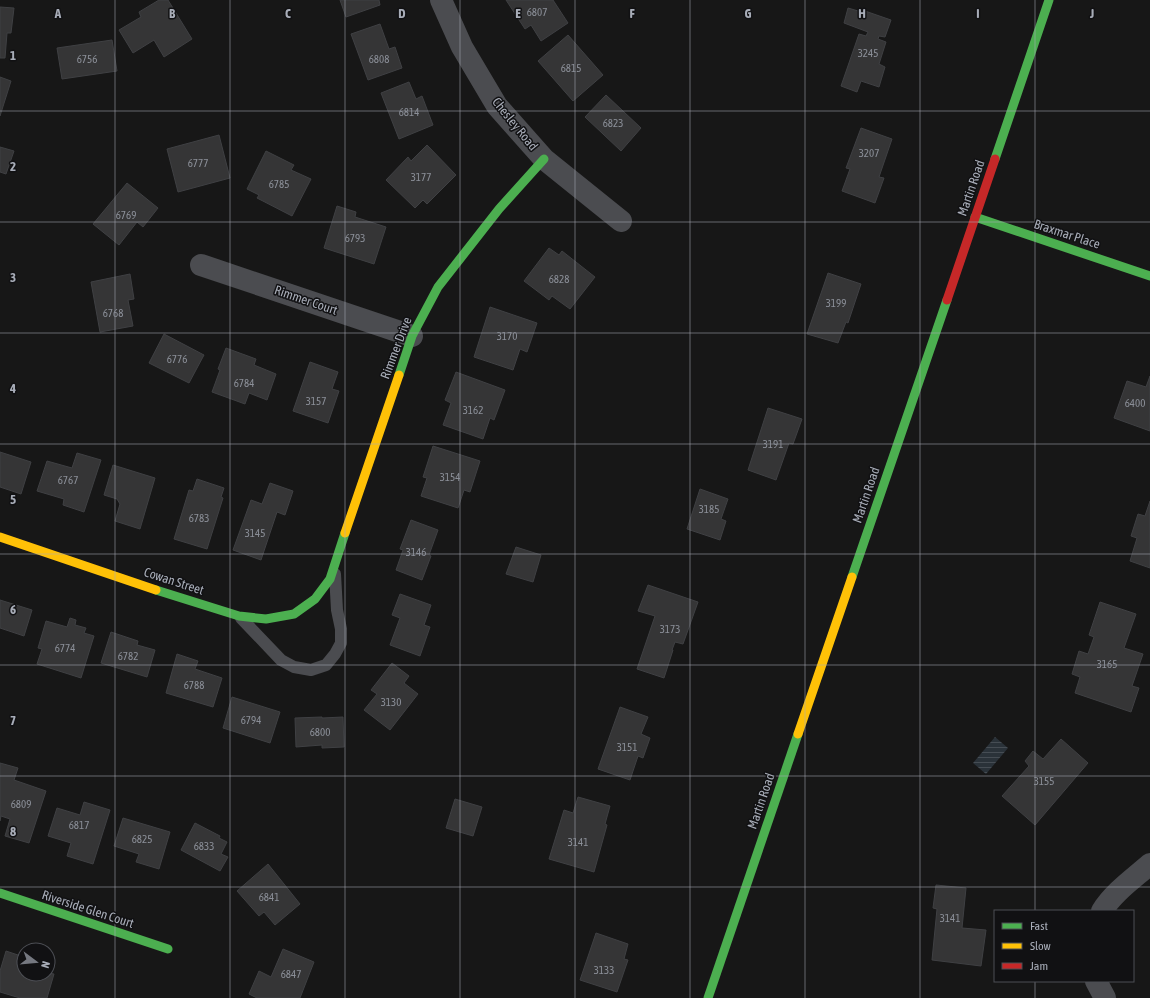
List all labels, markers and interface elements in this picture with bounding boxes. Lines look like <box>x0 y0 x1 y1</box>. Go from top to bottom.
text: A <box>54 6 62 21</box>
text: B <box>169 6 176 21</box>
text: C <box>285 6 291 21</box>
text: D <box>398 6 406 21</box>
text: E <box>515 6 521 21</box>
house number: 6807 <box>527 6 547 18</box>
text: F <box>629 6 635 21</box>
text: G <box>745 6 752 21</box>
text: H <box>858 6 866 21</box>
text: I <box>976 6 980 21</box>
text: J <box>1089 6 1094 21</box>
house number: 3245 <box>858 47 878 59</box>
text: 1 <box>10 48 16 63</box>
house number: 6756 <box>77 53 97 65</box>
house number: 6808 <box>369 53 389 65</box>
house number: 6815 <box>561 62 581 74</box>
street label: Chesley Road <box>489 95 541 153</box>
house number: 6814 <box>399 106 419 118</box>
house number: 6823 <box>603 117 623 129</box>
house number: 3207 <box>859 147 879 159</box>
house number: 6777 <box>188 157 208 169</box>
street label: Martin Road <box>954 158 988 218</box>
text: 2 <box>10 159 16 174</box>
house number: 3177 <box>411 171 431 183</box>
house number: 6785 <box>269 178 289 190</box>
house number: 6769 <box>116 209 136 221</box>
street label: Braxmar Place <box>1032 216 1102 252</box>
house number: 6793 <box>345 232 365 244</box>
text: 3 <box>10 270 16 285</box>
house number: 6828 <box>549 273 569 285</box>
street label: Rimmer Court <box>273 282 340 318</box>
house number: 3199 <box>826 297 846 309</box>
house number: 6768 <box>103 307 123 319</box>
street label: Rimmer Drive <box>377 315 415 381</box>
house number: 3170 <box>497 330 517 342</box>
house number: 6776 <box>167 353 187 365</box>
house number: 6784 <box>234 377 254 389</box>
text: 4 <box>9 381 16 396</box>
house number: 3157 <box>306 395 326 407</box>
house number: 6400 <box>1125 397 1145 409</box>
house number: 3162 <box>463 404 483 416</box>
house number: 3191 <box>763 438 783 450</box>
street label: Martin Road <box>849 465 883 525</box>
house number: 3154 <box>440 471 460 483</box>
house number: 6767 <box>58 474 78 486</box>
text: 5 <box>10 492 16 507</box>
house number: 3185 <box>699 503 719 515</box>
house number: 6783 <box>189 512 209 524</box>
house number: 3145 <box>245 527 265 539</box>
house number: 3146 <box>406 546 426 558</box>
street label: Cowan Street <box>142 564 206 598</box>
text: 6 <box>10 602 16 617</box>
house number: 3173 <box>660 623 680 635</box>
house number: 6774 <box>55 642 75 654</box>
house number: 6782 <box>118 650 138 662</box>
house number: 3165 <box>1097 658 1117 670</box>
house number: 6788 <box>184 679 204 691</box>
house number: 3130 <box>381 696 401 708</box>
text: 7 <box>10 713 16 728</box>
house number: 6794 <box>241 714 261 726</box>
house number: 6800 <box>310 726 330 738</box>
house number: 3151 <box>617 741 637 753</box>
street label: Martin Road <box>744 771 778 831</box>
house number: 3155 <box>1034 775 1054 787</box>
house number: 6809 <box>11 798 31 810</box>
house number: 6817 <box>69 819 89 831</box>
text: 8 <box>10 824 16 839</box>
house number: 6825 <box>132 833 152 845</box>
house number: 3141 <box>568 836 588 848</box>
house number: 6833 <box>194 840 214 852</box>
street label: Riverside Glen Court <box>40 887 136 931</box>
house number: 6841 <box>259 891 279 903</box>
legend <box>994 910 1134 982</box>
house number: 3141 <box>940 912 960 924</box>
text: Fast <box>1030 919 1048 933</box>
text: Slow <box>1030 939 1051 953</box>
north arrow <box>16 942 56 982</box>
text: Jam <box>1030 959 1048 973</box>
text: N <box>39 960 52 970</box>
house number: 3133 <box>594 964 614 976</box>
house number: 6847 <box>281 968 301 980</box>

